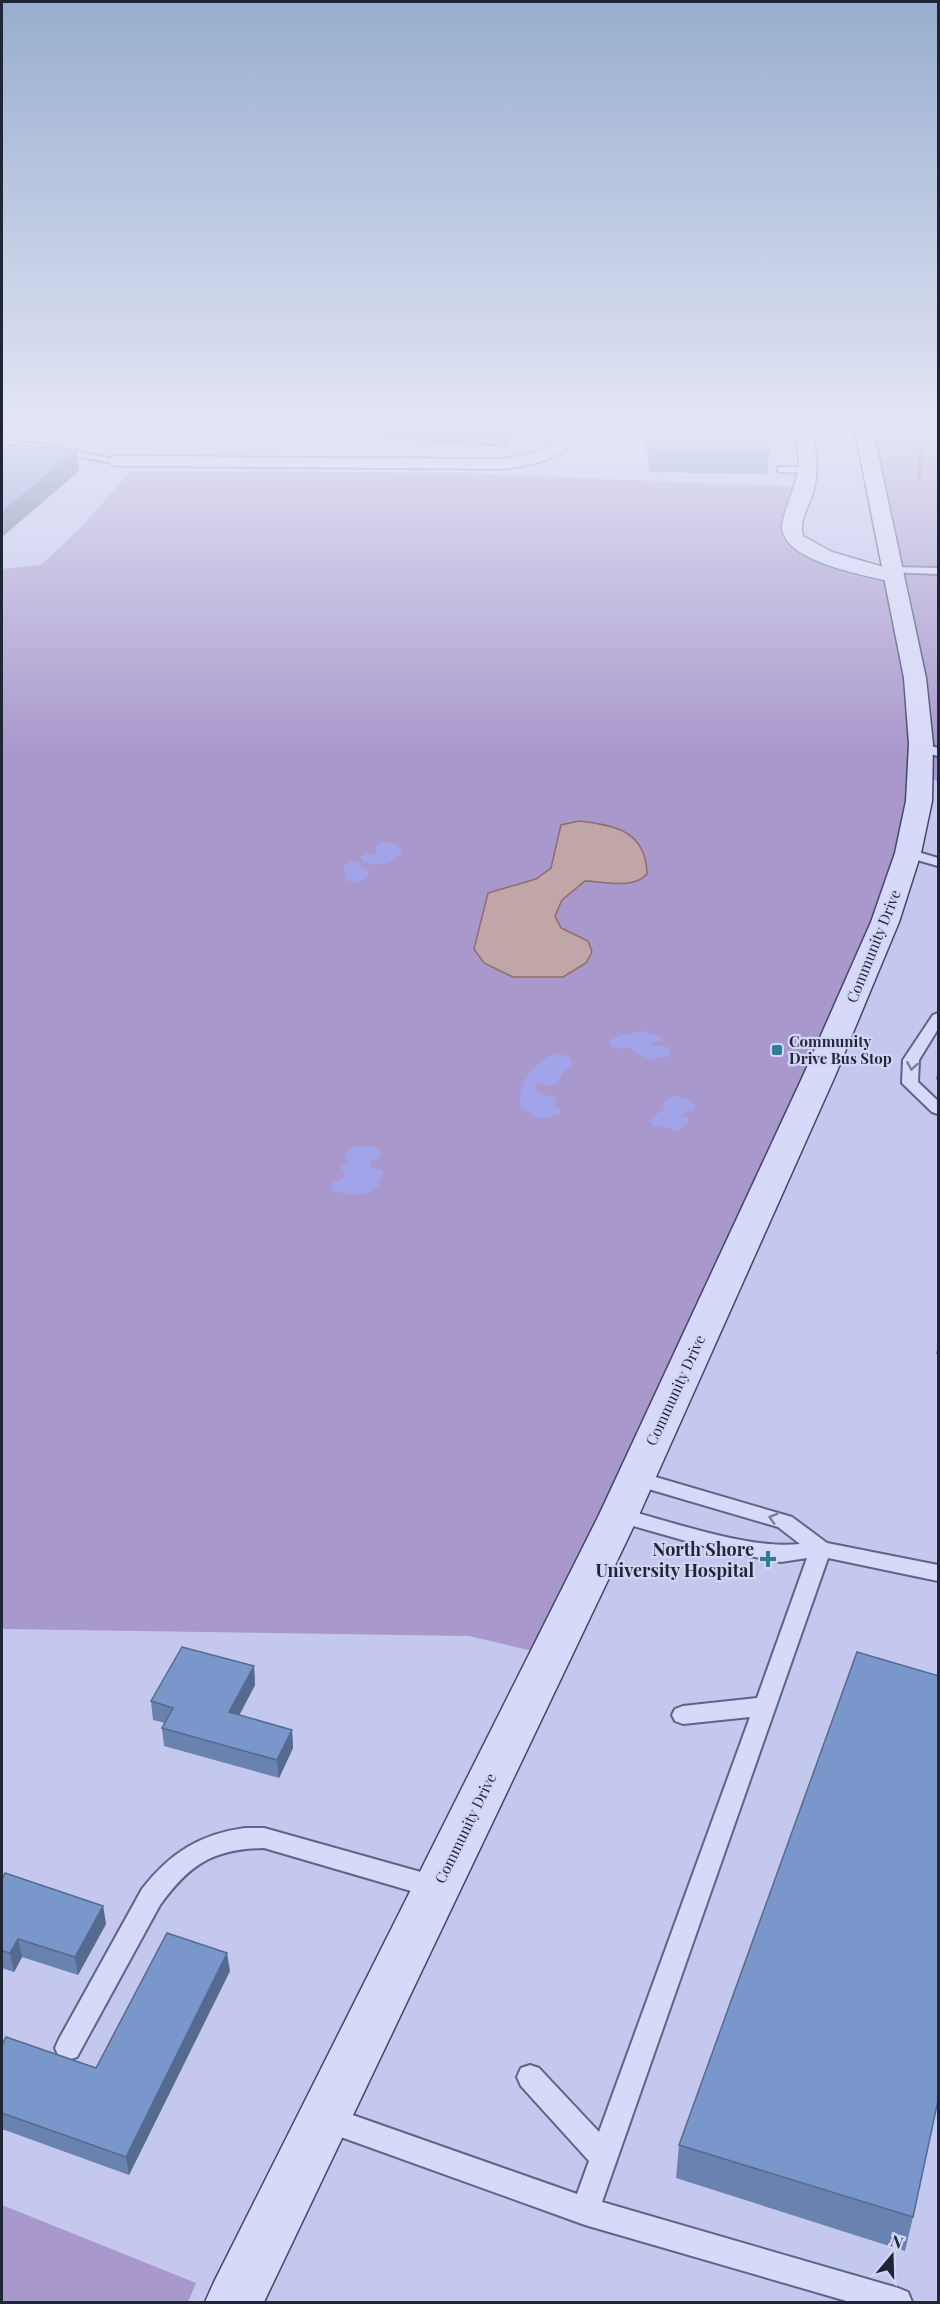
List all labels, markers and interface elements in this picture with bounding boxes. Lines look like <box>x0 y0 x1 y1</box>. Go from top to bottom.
street label: Community Drive <box>841 887 905 1005</box>
place label: Community Drive Bus Stop <box>789 1031 892 1068</box>
marker: Community Drive Bus Stop <box>770 1043 784 1057</box>
one-way arrow <box>906 1061 919 1071</box>
street label: Community Drive <box>641 1331 709 1449</box>
one-way arrow <box>768 1513 779 1525</box>
place label: North Shore University Hospital <box>595 1537 754 1582</box>
marker: North Shore University Hospital <box>759 1550 777 1568</box>
street label: Community Drive <box>430 1770 500 1886</box>
north arrow <box>862 2226 922 2286</box>
text: N <box>888 2230 906 2253</box>

